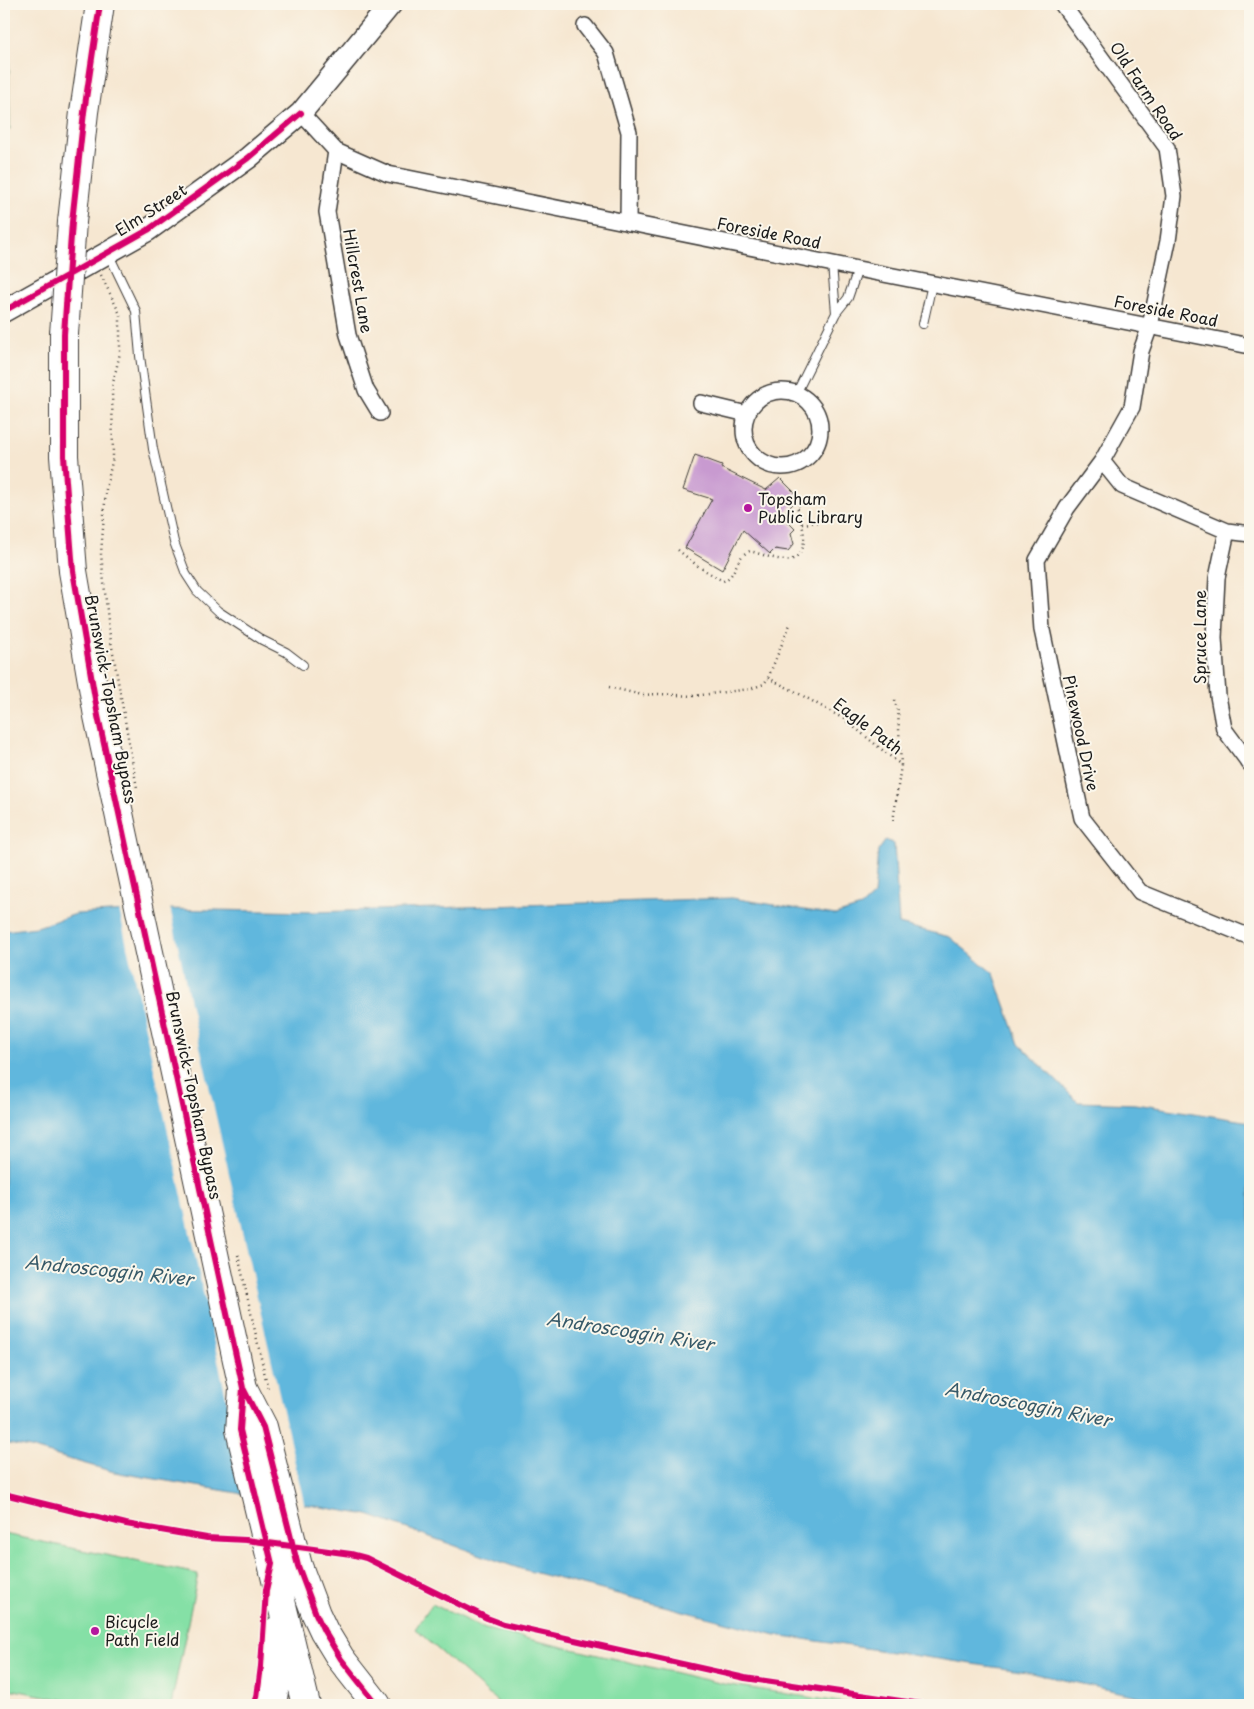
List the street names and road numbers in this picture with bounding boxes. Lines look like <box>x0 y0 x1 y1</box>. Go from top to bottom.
street label: Old Farm Road <box>1105 36 1189 145</box>
street label: Elm Street <box>110 177 191 241</box>
street label: Foreside Road <box>715 210 823 254</box>
street label: Hillcrest Lane <box>338 227 380 335</box>
street label: Foreside Road <box>1112 288 1220 332</box>
street label: Spruce Lane <box>1187 590 1211 684</box>
street label: Brunswick-Topsham Bypass <box>80 592 144 806</box>
street label: Pinewood Drive <box>1058 673 1106 793</box>
street label: Eagle Path <box>829 691 908 759</box>
street label: Brunswick-Topsham Bypass <box>161 988 229 1201</box>

